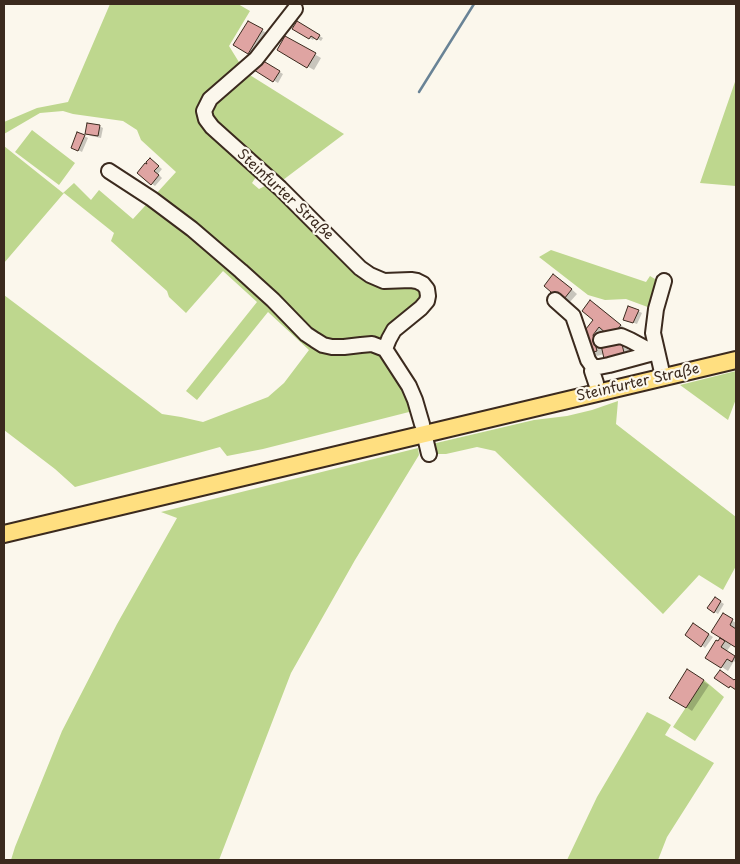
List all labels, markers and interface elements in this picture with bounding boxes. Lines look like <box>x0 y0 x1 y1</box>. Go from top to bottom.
street label: Steinfurter Straße <box>233 146 337 244</box>
street label: Steinfurter Straße <box>575 361 701 405</box>

